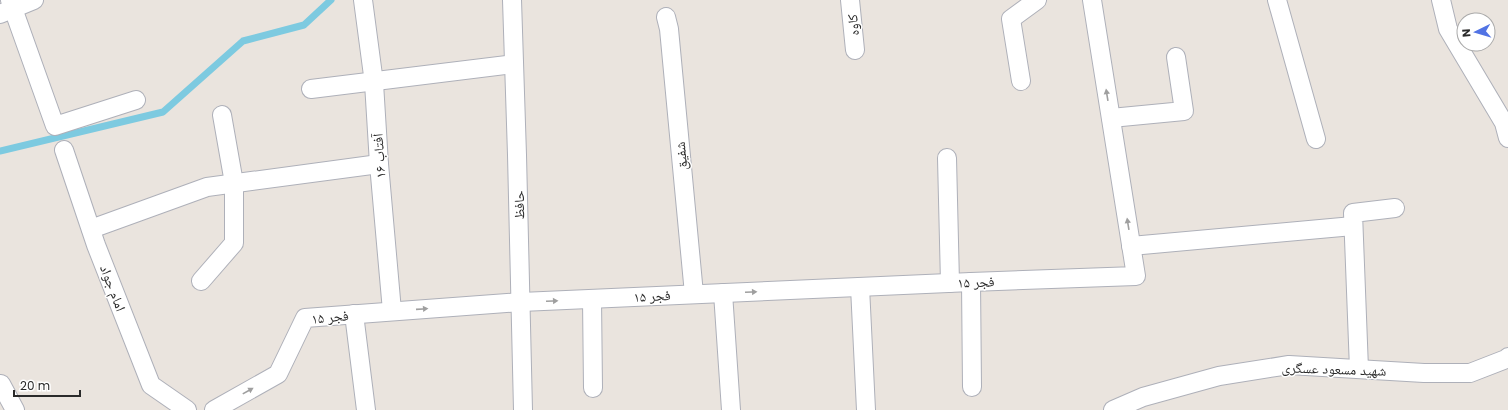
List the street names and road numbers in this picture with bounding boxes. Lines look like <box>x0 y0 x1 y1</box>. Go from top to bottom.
street label: کاوه <box>842 13 864 37</box>
street label: آفتاب ۱۶ <box>367 132 391 179</box>
street label: شفیق <box>670 141 692 171</box>
street label: حافظ <box>509 190 529 220</box>
street label: امام جواد <box>95 262 131 314</box>
street label: فجر ۱۵ <box>957 271 995 293</box>
street label: فجر ۱۵ <box>633 285 671 307</box>
street label: فجر ۱۵ <box>310 305 350 329</box>
street label: شهید مسعود عسگری <box>1281 357 1387 381</box>

